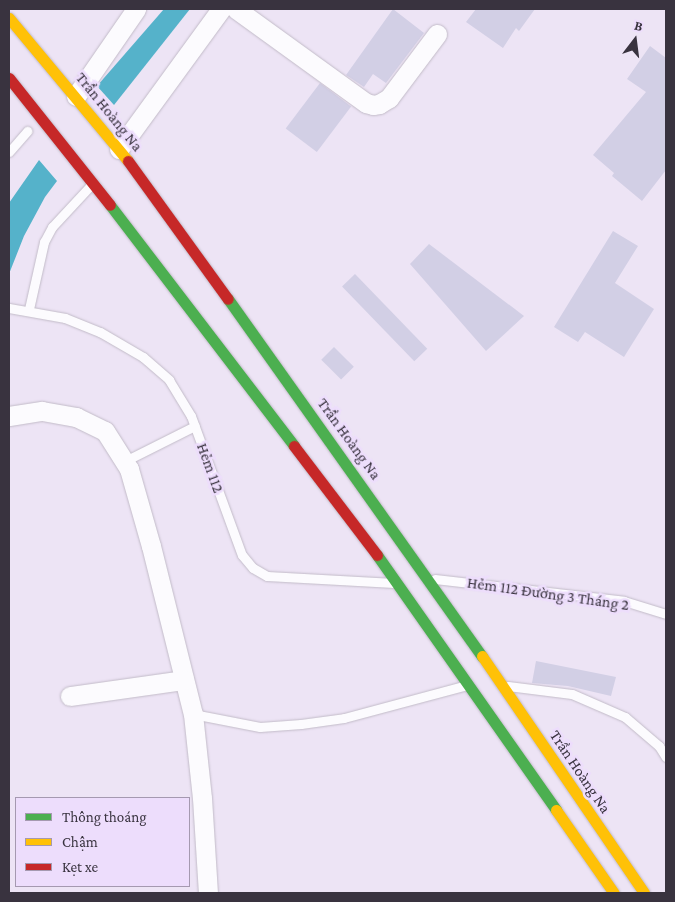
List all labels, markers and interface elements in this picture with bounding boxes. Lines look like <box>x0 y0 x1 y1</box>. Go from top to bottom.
north arrow <box>610 15 660 65</box>
text: B <box>633 17 645 34</box>
street label: Trần Hoàng Na <box>71 69 147 155</box>
street label: Trần Hoàng Na <box>313 394 385 484</box>
street label: Hẻm 112 <box>192 440 228 496</box>
street label: Hẻm 112 Đường 3 Tháng 2 <box>466 573 630 615</box>
street label: Trần Hoàng Na <box>545 727 615 817</box>
legend <box>15 797 190 887</box>
text: Thông thoáng <box>62 809 147 825</box>
text: Chậm <box>62 834 98 850</box>
text: Kẹt xe <box>62 859 98 875</box>

